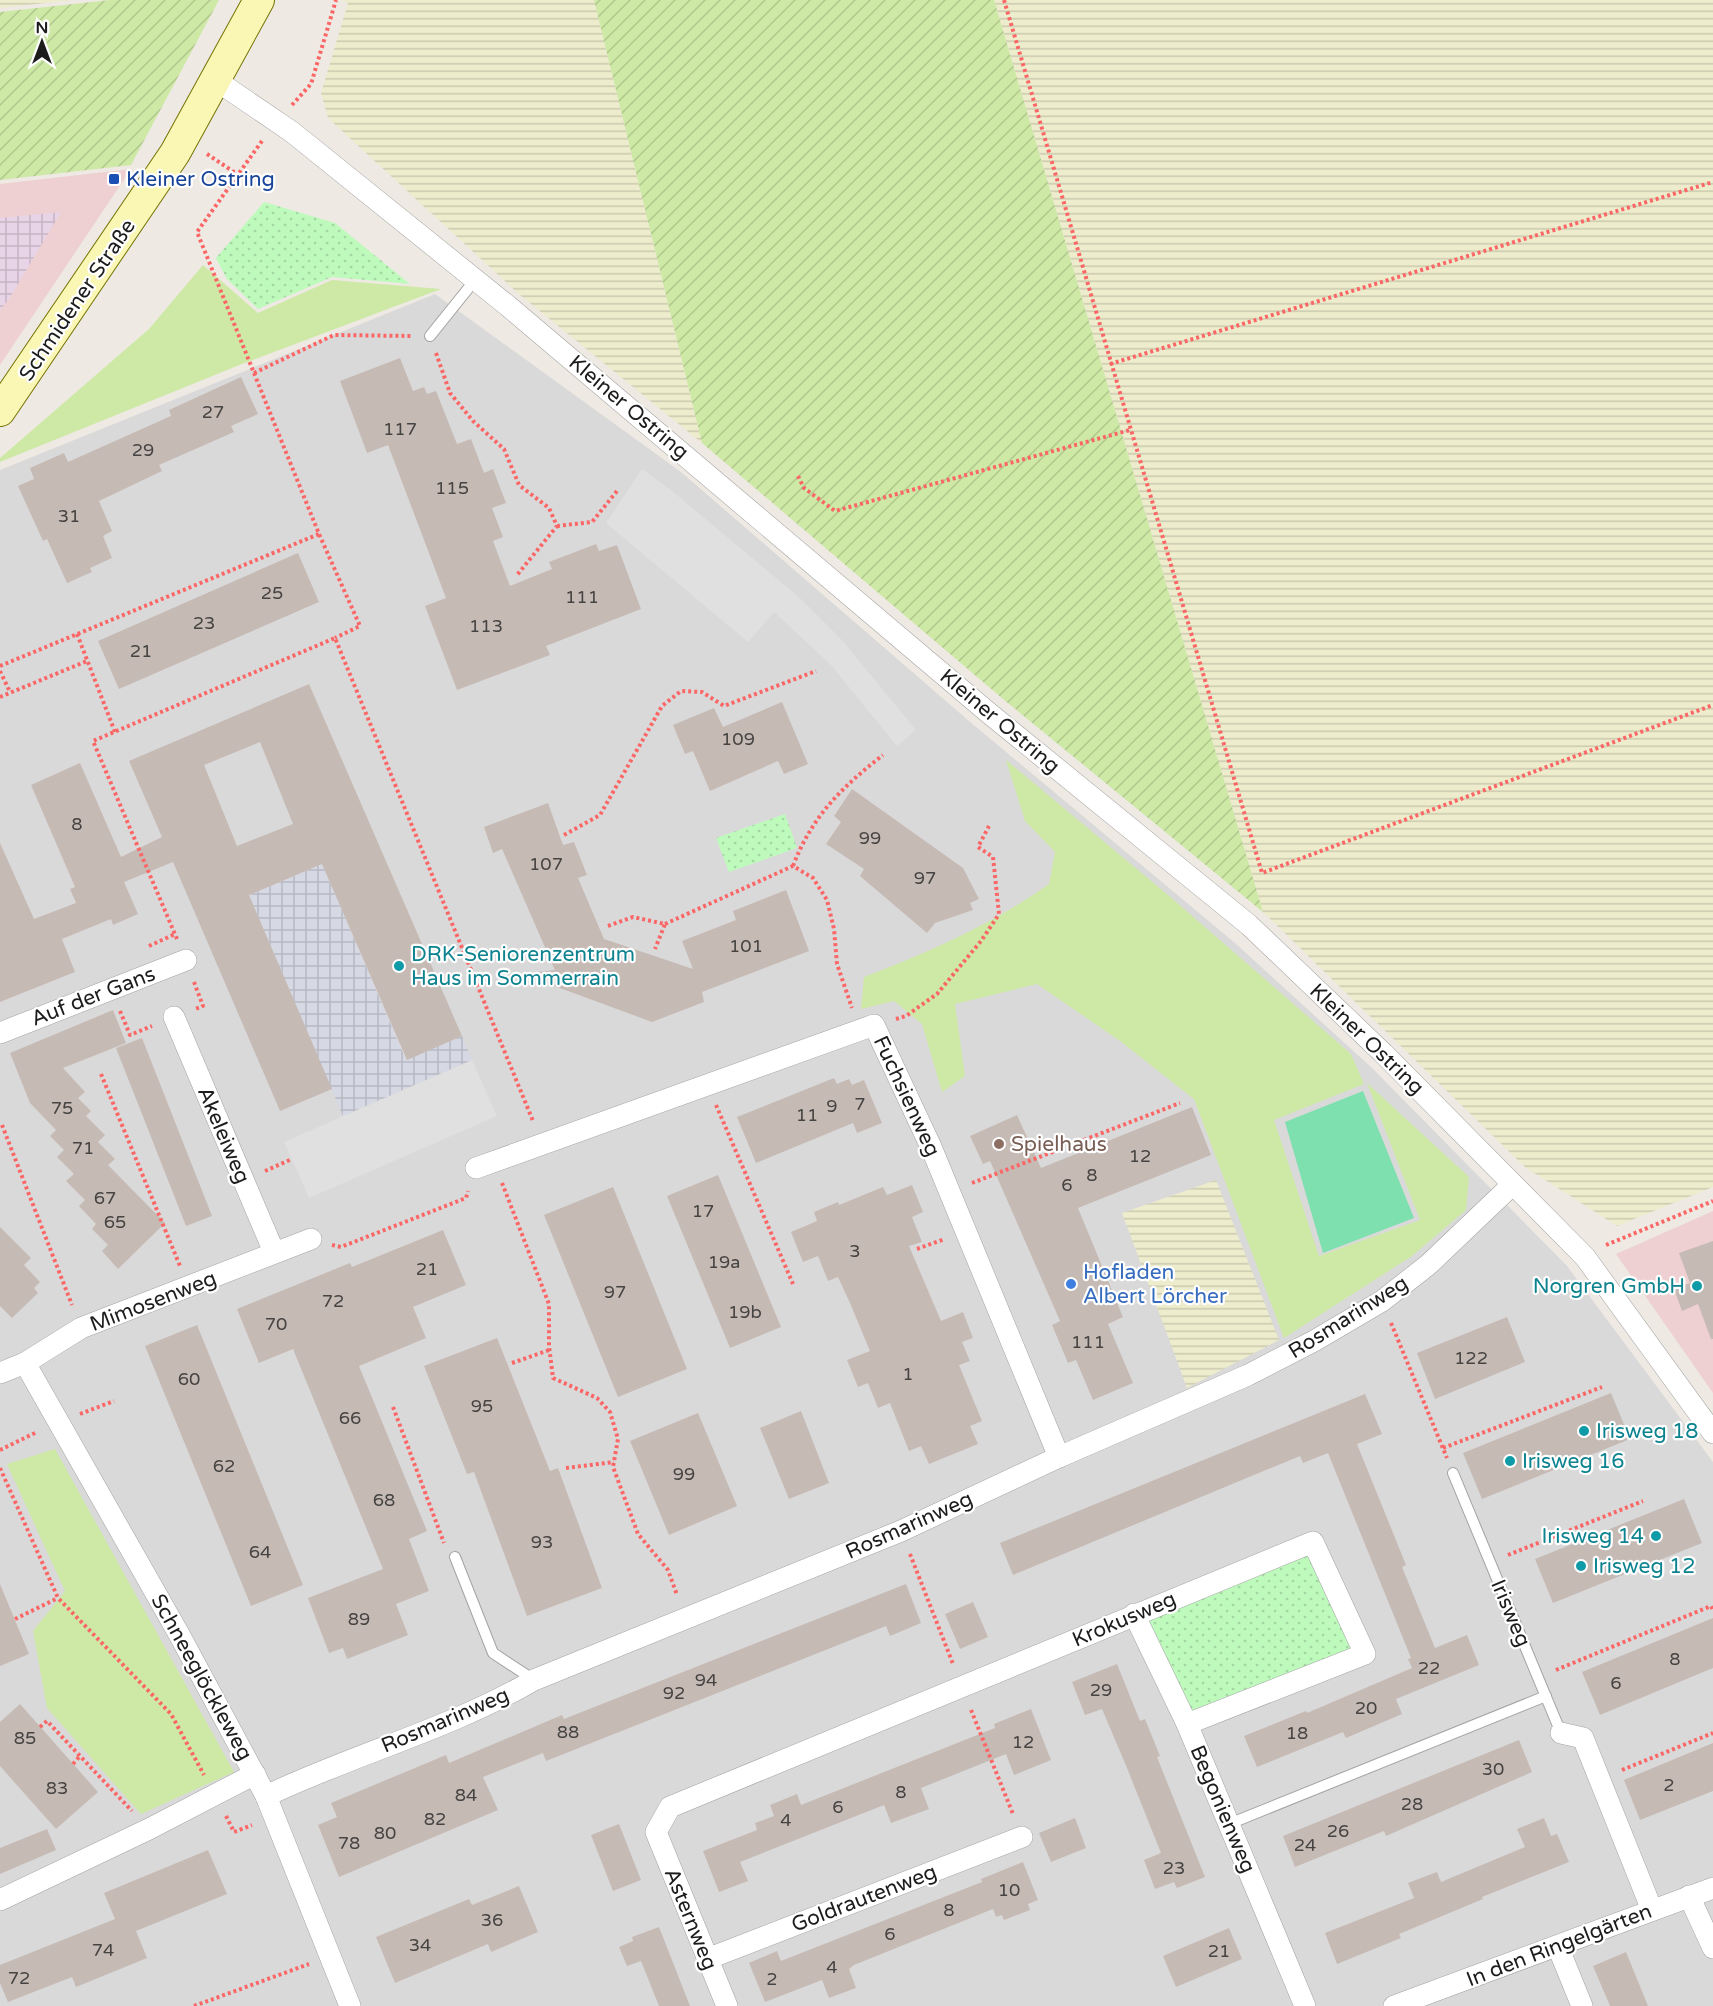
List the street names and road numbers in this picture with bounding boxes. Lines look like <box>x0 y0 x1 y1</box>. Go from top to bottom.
street label: Schmidener Straße <box>14 215 141 386</box>
street label: Kleiner Ostring <box>564 350 694 465</box>
street label: Kleiner Ostring <box>935 664 1065 779</box>
street label: Auf der Gans <box>28 961 159 1032</box>
street label: Kleiner Ostring <box>1304 979 1429 1100</box>
street label: Fuchsienweg <box>868 1032 945 1161</box>
street label: Akeleiweg <box>192 1083 255 1187</box>
street label: Mimosenweg <box>86 1266 220 1337</box>
street label: Rosmarinweg <box>1284 1271 1413 1364</box>
street label: Rosmarinweg <box>842 1486 977 1565</box>
street label: Irisweg <box>1485 1576 1536 1651</box>
street label: Krokusweg <box>1068 1586 1180 1653</box>
street label: Schneeglöckleweg <box>146 1590 258 1765</box>
street label: Rosmarinweg <box>378 1682 513 1759</box>
street label: Begonienweg <box>1184 1741 1261 1877</box>
street label: Goldrautenweg <box>788 1859 940 1938</box>
street label: Asternweg <box>659 1865 722 1974</box>
street label: In den Ringelgärten <box>1463 1899 1655 1992</box>

